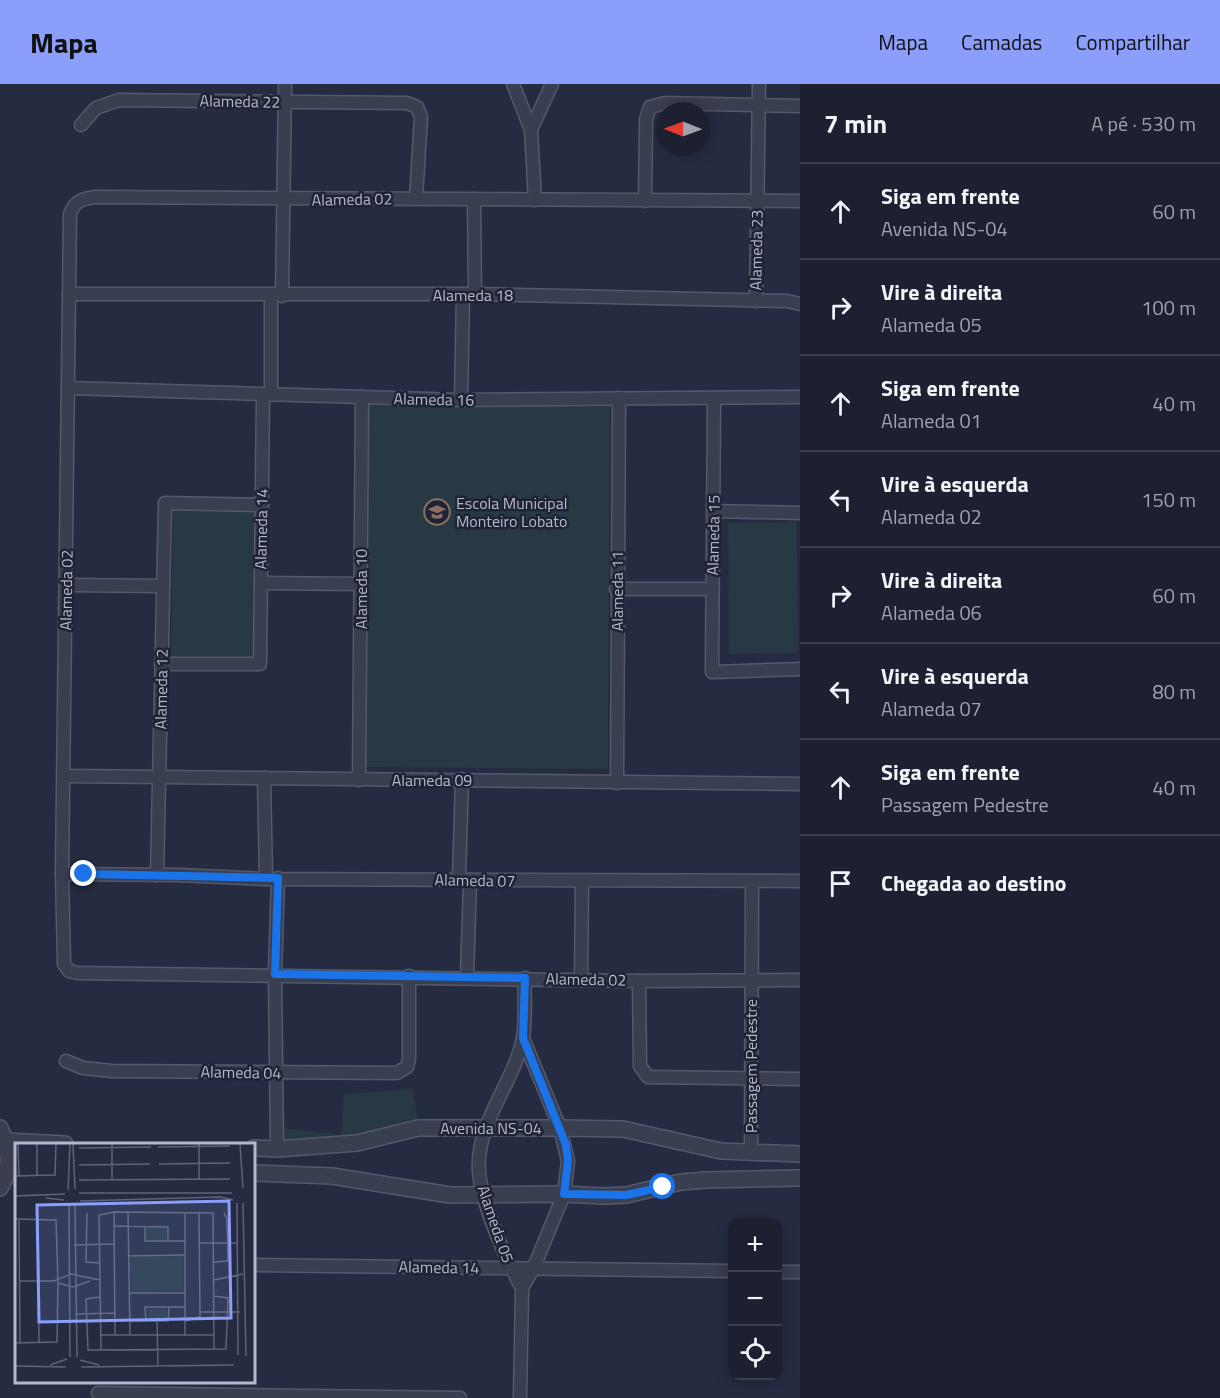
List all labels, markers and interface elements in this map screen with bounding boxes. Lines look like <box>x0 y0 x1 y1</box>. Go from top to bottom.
text: Mapa <box>30 21 98 64</box>
text: Mapa <box>878 26 928 58</box>
text: Camadas <box>961 26 1042 58</box>
text: Compartilhar <box>1075 26 1190 58</box>
street label: Alameda 22 <box>199 88 281 114</box>
north arrow <box>656 102 710 156</box>
text: 7 min <box>824 104 887 143</box>
text: A pé · 530 m <box>1091 108 1196 139</box>
text: Siga em frente <box>881 179 1020 213</box>
street label: Alameda 02 <box>311 186 393 212</box>
icon: ahead <box>824 195 857 228</box>
text: 60 m <box>1152 196 1196 227</box>
street label: Alameda 23 <box>743 209 769 291</box>
text: Avenida NS-04 <box>881 213 1008 244</box>
text: Vire à direita <box>881 275 1002 309</box>
street label: Alameda 18 <box>433 283 513 307</box>
icon: right <box>824 291 857 324</box>
text: 100 m <box>1141 292 1196 323</box>
text: Alameda 05 <box>881 309 982 340</box>
text: Siga em frente <box>881 371 1020 405</box>
street label: Alameda 16 <box>393 386 475 412</box>
icon: ahead <box>824 387 857 420</box>
text: 40 m <box>1152 388 1196 419</box>
text: Alameda 01 <box>881 405 982 436</box>
text: Vire à esquerda <box>881 467 1029 501</box>
icon: left <box>824 483 857 516</box>
text: 150 m <box>1141 484 1196 515</box>
street label: Alameda 14 <box>248 488 274 570</box>
place label: Escola Municipal Monteiro Lobato <box>456 491 568 533</box>
street label: Alameda 15 <box>700 494 726 576</box>
school or university icon: Escola Municipal Monteiro Lobato <box>422 497 452 527</box>
text: Alameda 02 <box>881 501 982 532</box>
street label: Alameda 02 <box>53 549 79 631</box>
street label: Alameda 10 <box>349 549 373 629</box>
street label: Alameda 11 <box>605 551 629 631</box>
text: Vire à direita <box>881 563 1002 597</box>
icon: right <box>824 579 857 612</box>
text: 60 m <box>1152 580 1196 611</box>
text: Alameda 06 <box>881 597 982 628</box>
street label: Alameda 12 <box>148 648 174 730</box>
text: Vire à esquerda <box>881 659 1029 693</box>
icon: left <box>824 675 857 708</box>
text: 80 m <box>1152 676 1196 707</box>
text: Alameda 07 <box>881 693 982 724</box>
text: Siga em frente <box>881 755 1020 789</box>
street label: Alameda 09 <box>392 768 472 792</box>
icon: ahead <box>824 771 857 804</box>
text: 40 m <box>1152 772 1196 803</box>
text: Passagem Pedestre <box>881 789 1049 820</box>
route end <box>70 860 96 886</box>
text: Chegada ao destino <box>881 866 1067 900</box>
street label: Alameda 07 <box>434 867 516 893</box>
icon: arrive <box>824 867 857 900</box>
street label: Alameda 02 <box>545 966 627 992</box>
street label: Passagem Pedestre <box>739 999 763 1133</box>
street label: Alameda 04 <box>200 1059 282 1085</box>
street label: Avenida NS-04 <box>440 1116 542 1140</box>
inset map <box>15 1143 255 1383</box>
route start <box>649 1173 675 1199</box>
street label: Alameda 05 <box>472 1182 520 1266</box>
map controls <box>728 1218 782 1380</box>
button: + <box>728 1218 782 1272</box>
street label: Alameda 14 <box>398 1254 480 1280</box>
button: − <box>728 1272 782 1326</box>
button: locate <box>728 1326 782 1380</box>

